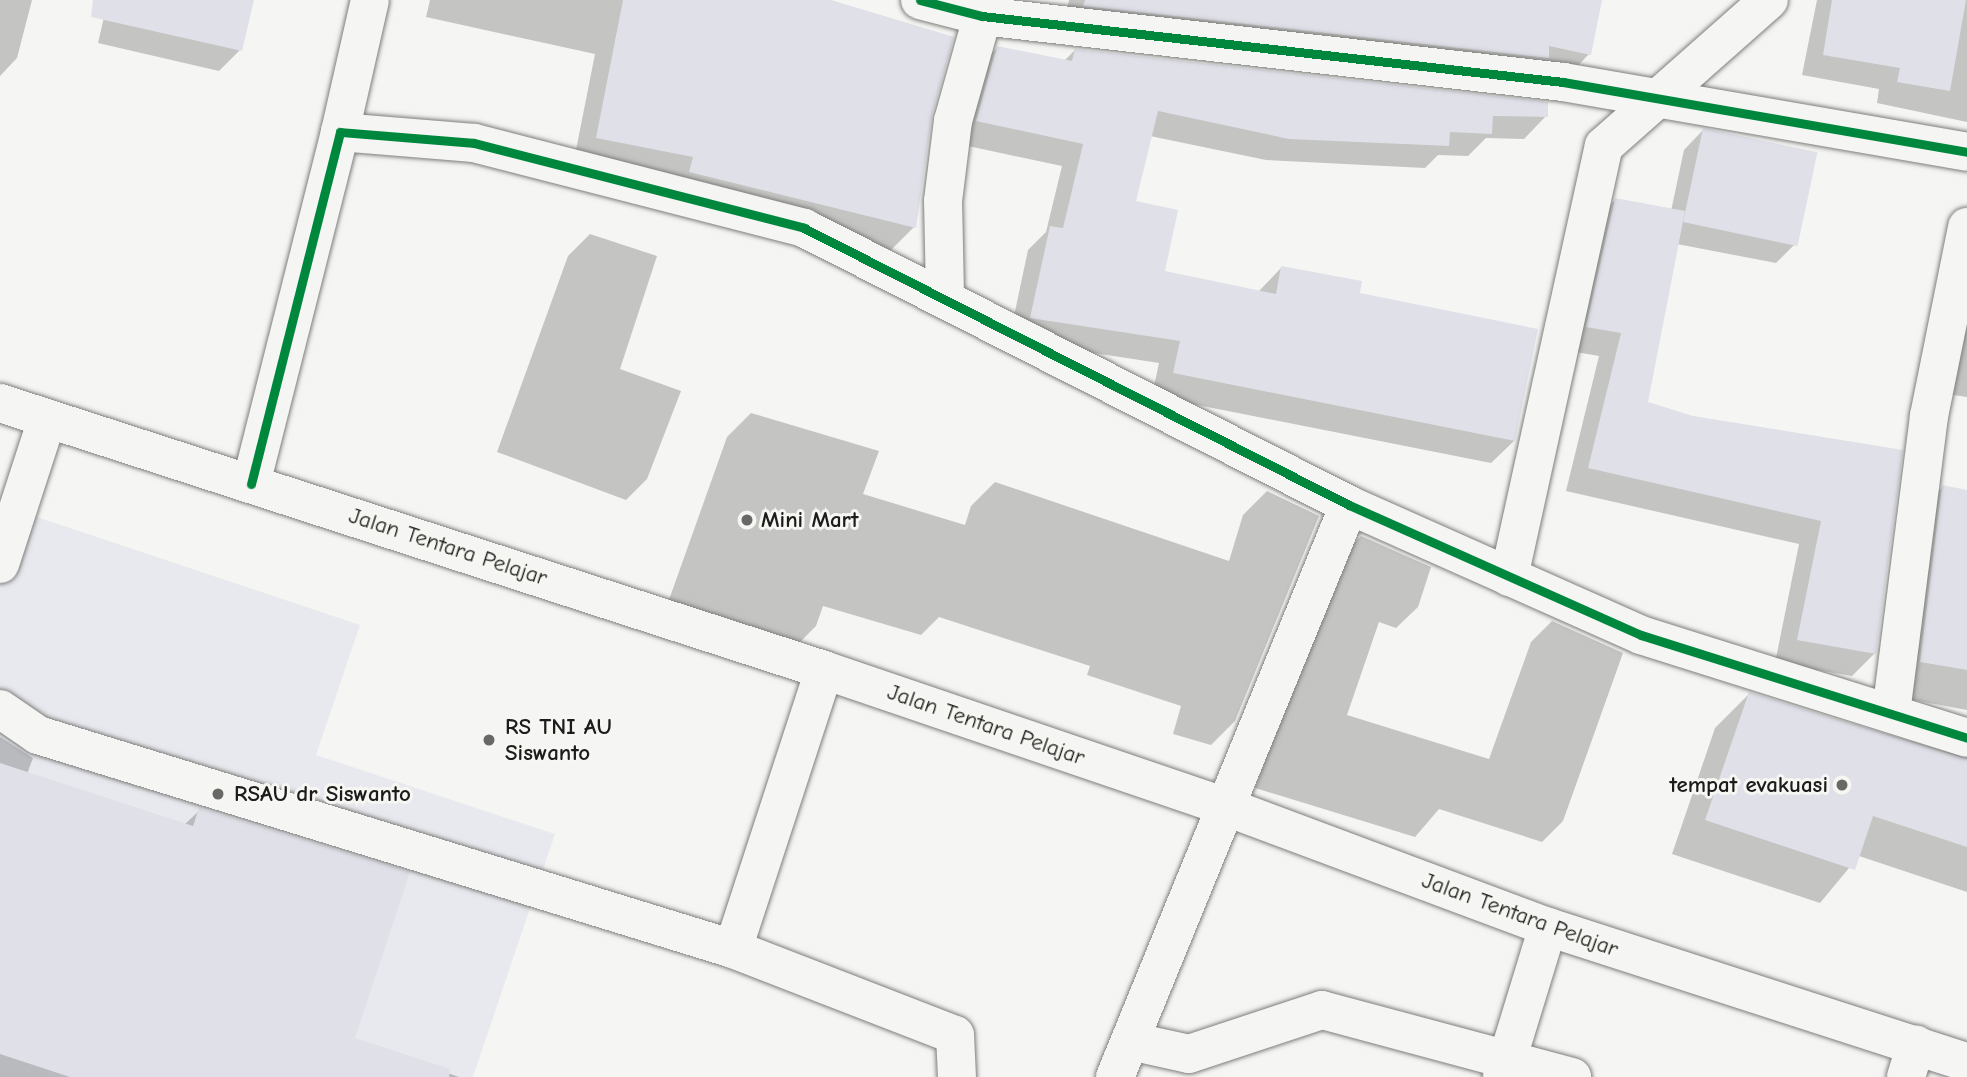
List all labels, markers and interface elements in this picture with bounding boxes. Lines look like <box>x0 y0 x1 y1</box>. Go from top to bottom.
street label: Jalan Tentara Pelajar <box>345 502 551 592</box>
place label: Mini Mart <box>761 506 858 534</box>
marker: Mini Mart <box>739 512 755 528</box>
street label: Jalan Tentara Pelajar <box>884 678 1088 772</box>
place label: RS TNI AU Siswanto <box>505 713 612 767</box>
marker: RS TNI AU Siswanto <box>479 730 499 750</box>
place label: tempat evakuasi <box>1669 771 1828 799</box>
marker: tempat evakuasi <box>1834 777 1850 793</box>
place label: RSAU dr Siswanto <box>234 780 411 808</box>
marker: RSAU dr Siswanto <box>208 784 228 804</box>
street label: Jalan Tentara Pelajar <box>1418 867 1622 963</box>

